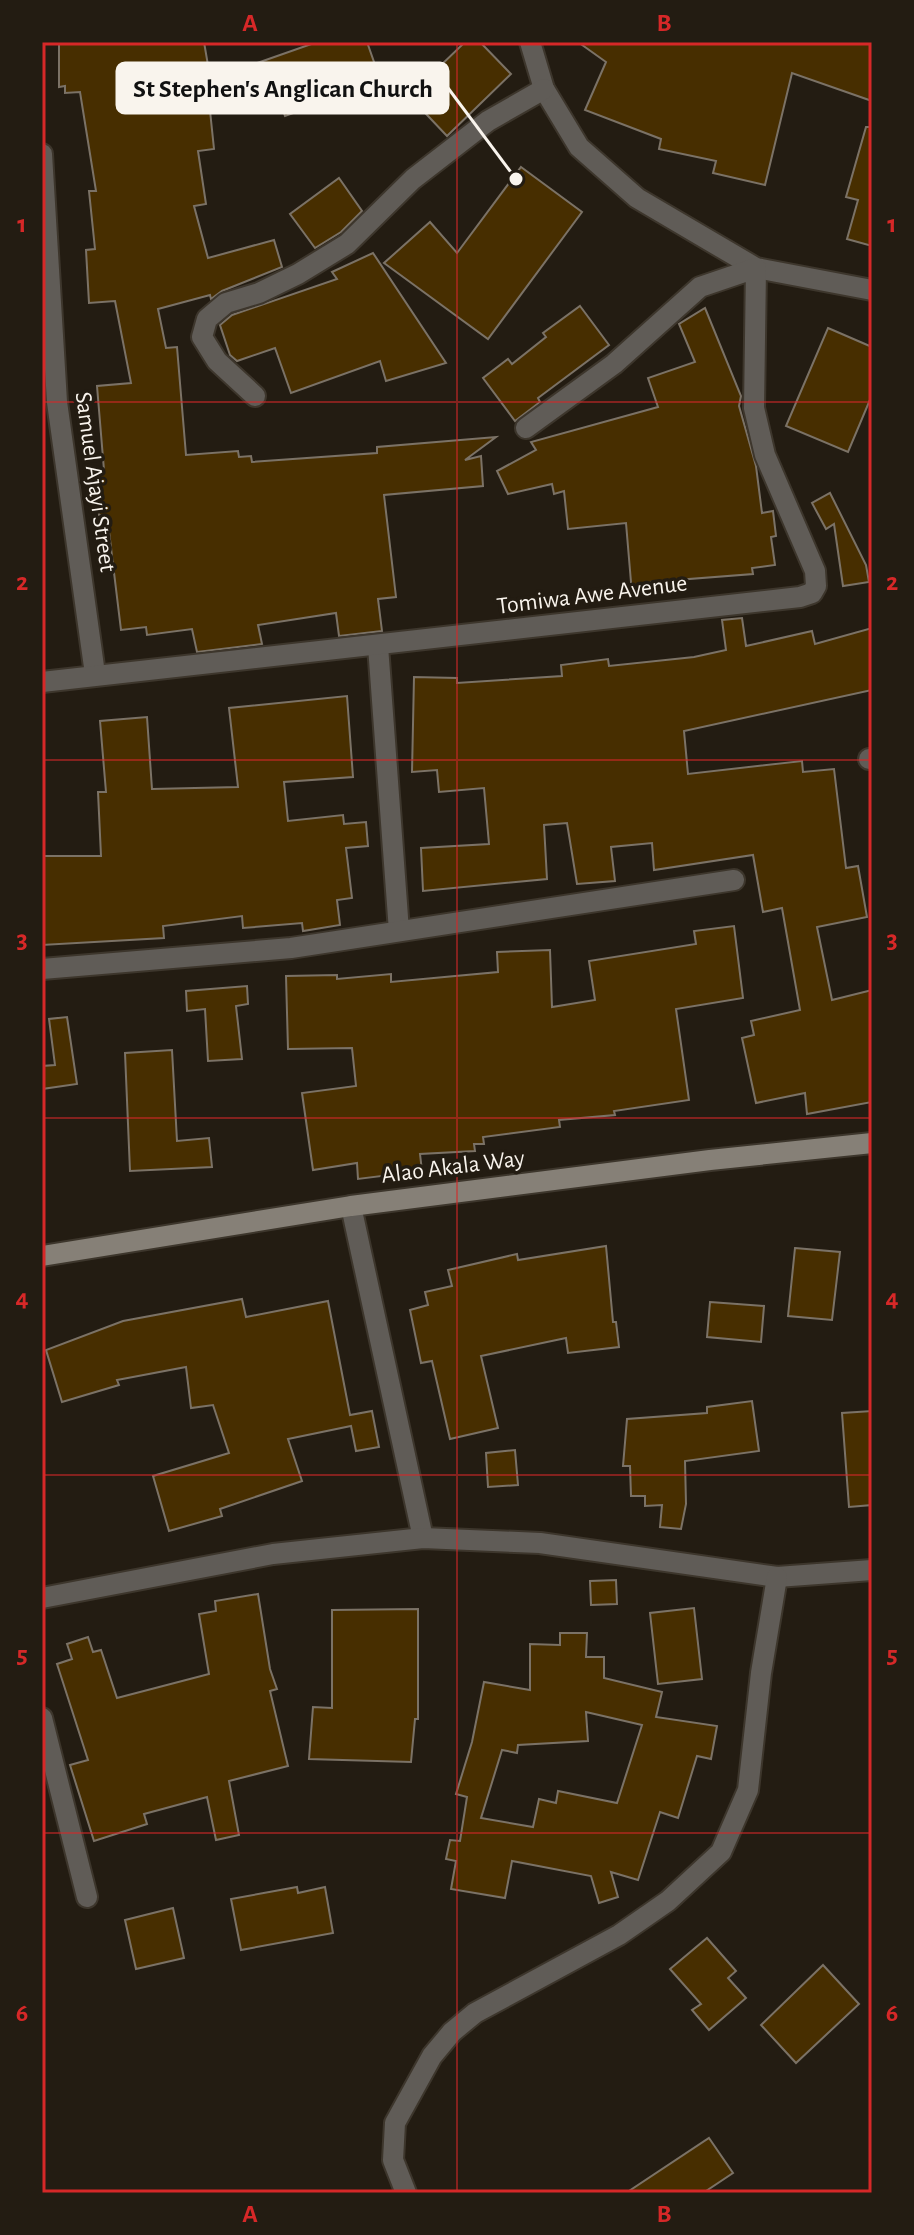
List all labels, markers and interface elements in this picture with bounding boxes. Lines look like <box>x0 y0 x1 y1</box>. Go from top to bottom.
text: A <box>242 10 258 36</box>
text: B <box>656 10 672 36</box>
callout: St Stephen's Anglican Church <box>117 63 448 113</box>
text: St Stephen's Anglican Church <box>133 76 433 102</box>
text: 1 <box>17 211 27 237</box>
text: 1 <box>887 211 897 237</box>
street label: Samuel Ajayi Street <box>70 390 120 574</box>
text: 2 <box>16 569 28 595</box>
text: 2 <box>886 569 898 595</box>
street label: Tomiwa Awe Avenue <box>495 571 689 619</box>
text: 3 <box>16 927 28 953</box>
text: 3 <box>886 927 898 953</box>
street label: Alao Akala Way <box>380 1146 526 1188</box>
text: 4 <box>15 1285 29 1311</box>
text: 4 <box>885 1285 899 1311</box>
text: 5 <box>16 1642 28 1668</box>
text: 5 <box>886 1642 898 1668</box>
text: 6 <box>16 2000 28 2026</box>
text: 6 <box>886 2000 898 2026</box>
text: A <box>242 2201 258 2227</box>
text: B <box>656 2201 672 2227</box>

